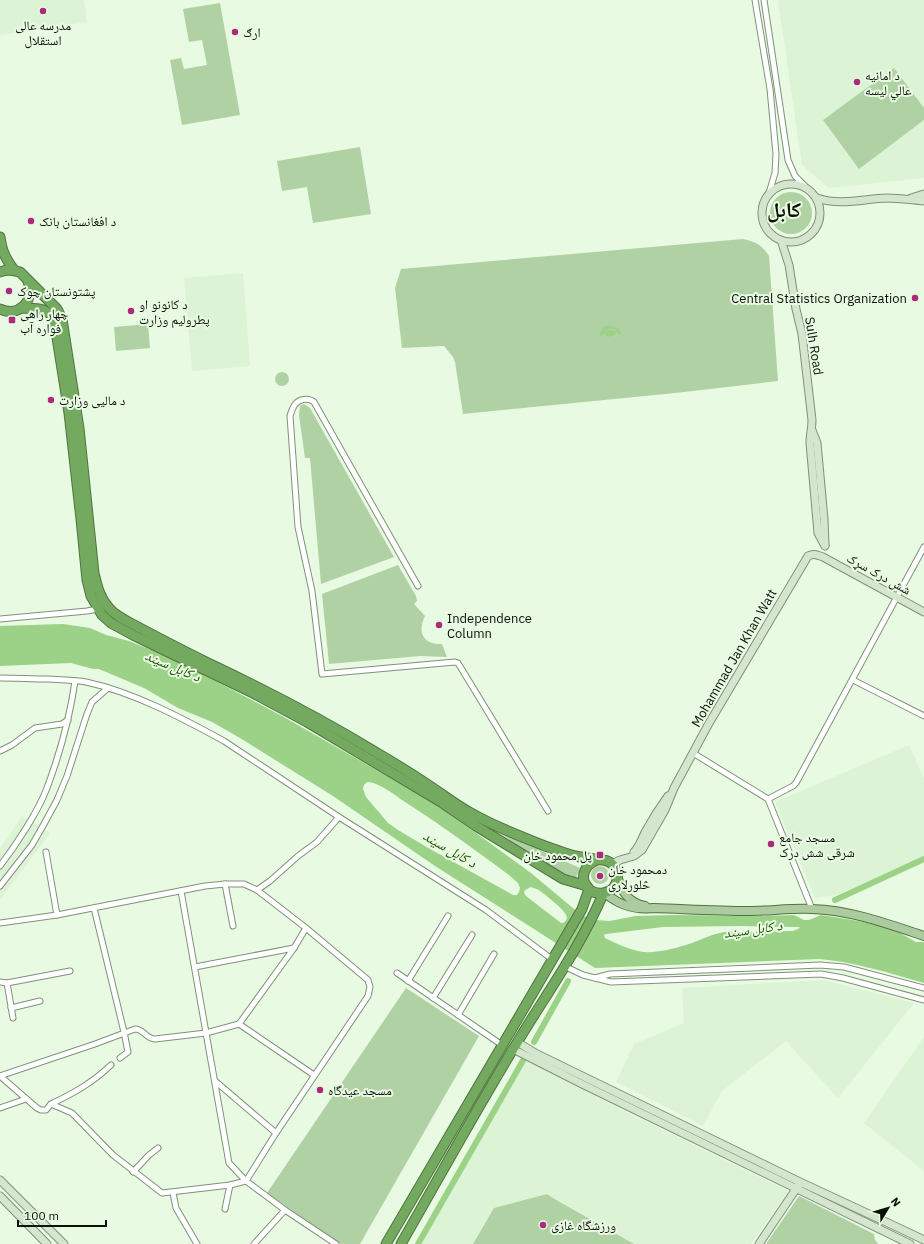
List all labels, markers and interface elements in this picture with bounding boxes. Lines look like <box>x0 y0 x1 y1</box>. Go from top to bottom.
marker: مدرسه عالی استقلال <box>38 6 48 16</box>
place label: مدرسه عالی استقلال <box>15 17 71 49</box>
place label: ارګ <box>243 24 261 41</box>
marker: ارګ <box>230 27 240 37</box>
place label: د امانیه عالي لیسه <box>865 67 912 101</box>
marker: د امانیه عالي لیسه <box>852 77 862 87</box>
district label: کابل <box>767 195 801 223</box>
place label: د افغانستان بانک <box>39 213 116 230</box>
marker: د افغانستان بانک <box>26 216 36 226</box>
place label: پشتونستان چوک <box>17 283 96 300</box>
marker: پشتونستان چوک <box>4 286 14 296</box>
place label: Central Statistics Organization <box>731 290 907 307</box>
marker: Central Statistics Organization <box>910 293 920 303</box>
place label: د کانونو او پطرولیم وزارت <box>139 296 210 328</box>
place label: چهار راهی فواره آب <box>20 305 68 337</box>
marker: د کانونو او پطرولیم وزارت <box>126 306 136 316</box>
marker: چهار راهی فواره آب <box>7 315 17 325</box>
street label: Sulh Road <box>801 316 827 376</box>
place label: د مالیی وزارت <box>59 392 125 409</box>
marker: د مالیی وزارت <box>46 395 56 405</box>
street label: شش درک سړک <box>844 549 914 599</box>
street label: Mohammad Jan Khan Watt <box>687 586 781 730</box>
place label: Independence Column <box>447 610 532 642</box>
marker: Independence Column <box>434 620 444 630</box>
water label: د کابل سيند <box>142 646 204 686</box>
water label: د کابل سيند <box>420 826 480 872</box>
place label: مسجد جامع شرقی شش درک <box>779 829 855 861</box>
marker: مسجد جامع شرقی شش درک <box>766 839 776 849</box>
place label: پل محمود خان <box>523 847 592 864</box>
marker: پل محمود خان <box>595 850 605 860</box>
place label: دمحمود خان څلورلاری <box>608 861 667 893</box>
marker: دمحمود خان څلورلاری <box>595 871 605 881</box>
water label: د کابل سيند <box>723 916 784 942</box>
place label: مسجد عیدگاه <box>328 1082 392 1099</box>
marker: مسجد عیدگاه <box>315 1085 325 1095</box>
north arrow <box>868 1188 908 1228</box>
text: N <box>888 1194 904 1209</box>
scale bar <box>18 1202 106 1228</box>
text: 100 m <box>24 1208 59 1223</box>
place label: ورزشگاه غازی <box>551 1217 616 1234</box>
marker: ورزشگاه غازی <box>538 1220 548 1230</box>

